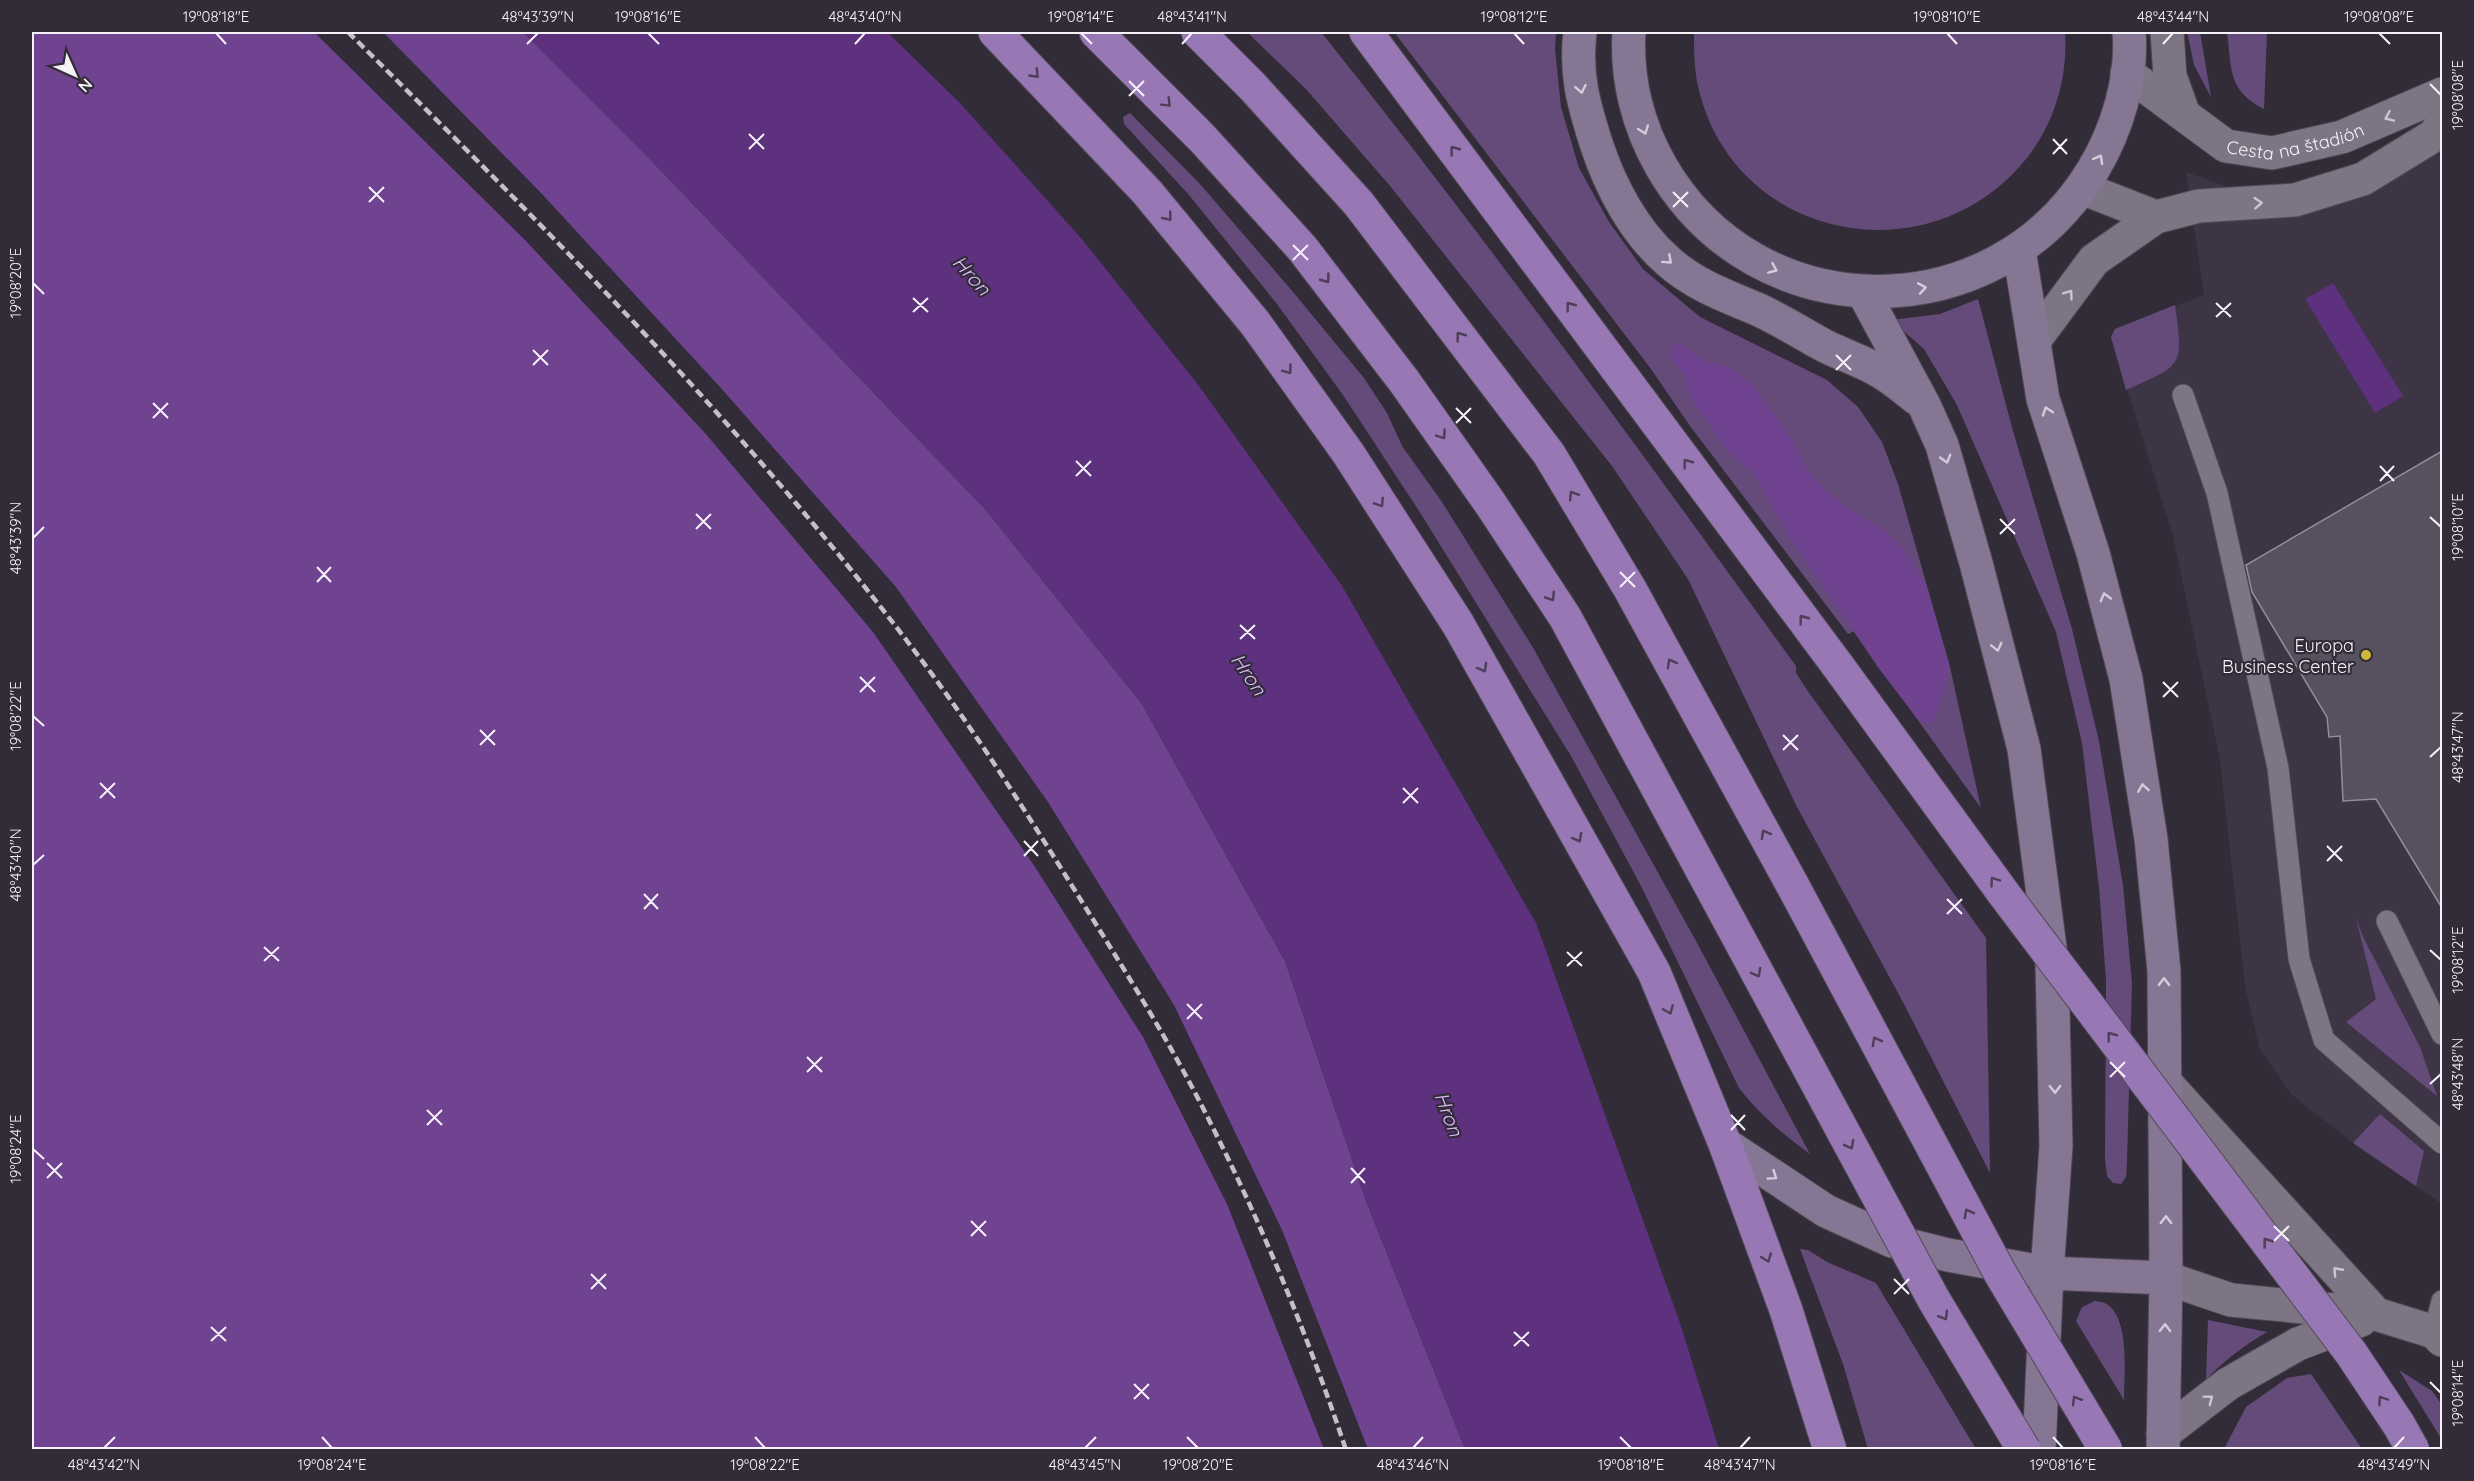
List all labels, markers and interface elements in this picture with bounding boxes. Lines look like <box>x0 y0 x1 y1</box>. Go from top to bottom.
text: 19°08'18"E <box>183 7 249 26</box>
text: 48°43'39"N <box>502 7 574 26</box>
text: 19°08'16"E <box>615 7 681 26</box>
text: 48°43'40"N <box>828 7 902 26</box>
text: 19°08'14"E <box>1048 7 1114 26</box>
text: 48°43'41"N <box>1157 7 1227 26</box>
text: 19°08'12"E <box>1481 7 1547 26</box>
text: 19°08'10"E <box>1913 7 1981 26</box>
text: 48°43'44"N <box>2137 7 2209 26</box>
text: 19°08'08"E <box>2344 7 2414 26</box>
north arrow <box>45 45 105 105</box>
text: 19°08'08"E <box>2448 60 2467 130</box>
one-way arrow <box>1028 67 1039 78</box>
text: N <box>74 74 97 97</box>
one-way arrow <box>1574 84 1587 94</box>
one-way arrow <box>1160 96 1171 106</box>
one-way arrow <box>2384 110 2395 122</box>
street label: Cesta na štadión <box>2225 117 2367 165</box>
one-way arrow <box>1637 124 1649 135</box>
one-way arrow <box>1450 146 1461 157</box>
one-way arrow <box>2092 155 2103 166</box>
one-way arrow <box>2253 196 2262 209</box>
one-way arrow <box>1161 210 1172 221</box>
text: 19°08'20"E <box>6 248 25 318</box>
water label: Hron <box>948 250 997 301</box>
one-way arrow <box>1662 253 1672 264</box>
one-way arrow <box>1767 262 1778 274</box>
one-way arrow <box>1318 272 1329 283</box>
one-way arrow <box>1916 282 1926 295</box>
one-way arrow <box>2062 289 2073 300</box>
one-way arrow <box>1567 302 1578 313</box>
one-way arrow <box>1457 332 1468 343</box>
one-way arrow <box>1281 364 1292 375</box>
one-way arrow <box>2042 406 2055 417</box>
one-way arrow <box>1435 429 1446 440</box>
one-way arrow <box>1939 453 1951 464</box>
one-way arrow <box>1683 458 1694 469</box>
one-way arrow <box>1569 491 1581 501</box>
text: 19°08'10"E <box>2448 493 2467 561</box>
one-way arrow <box>1373 496 1384 507</box>
text: 48°43'39"N <box>6 502 25 574</box>
one-way arrow <box>1544 590 1555 601</box>
one-way arrow <box>2099 592 2112 602</box>
one-way arrow <box>1800 615 1811 626</box>
place label: Europa Business Center <box>2222 634 2354 678</box>
one-way arrow <box>1990 642 2003 652</box>
water label: Hron <box>1226 648 1272 700</box>
marker: Europa Business Center <box>2359 648 2373 662</box>
one-way arrow <box>1667 659 1678 670</box>
one-way arrow <box>1476 662 1487 672</box>
text: 19°08'22"E <box>6 681 25 751</box>
text: 48°43'47"N <box>2448 711 2467 783</box>
one-way arrow <box>2138 783 2150 792</box>
text: 48°43'40"N <box>6 828 25 902</box>
one-way arrow <box>1761 830 1772 841</box>
one-way arrow <box>1571 832 1582 842</box>
one-way arrow <box>1990 876 2001 887</box>
text: 19°08'12"E <box>2448 927 2467 993</box>
one-way arrow <box>1750 967 1761 978</box>
one-way arrow <box>2158 977 2170 986</box>
one-way arrow <box>1662 1004 1674 1015</box>
one-way arrow <box>2108 1032 2119 1043</box>
one-way arrow <box>1872 1036 1883 1047</box>
text: 48°43'48"N <box>2448 1038 2467 1110</box>
one-way arrow <box>2049 1084 2061 1093</box>
water label: Hron <box>1429 1088 1469 1140</box>
text: 19°08'24"E <box>6 1114 25 1184</box>
one-way arrow <box>1843 1139 1854 1149</box>
one-way arrow <box>1766 1169 1777 1180</box>
one-way arrow <box>1964 1208 1975 1219</box>
one-way arrow <box>2160 1215 2172 1224</box>
one-way arrow <box>2263 1238 2274 1249</box>
one-way arrow <box>1759 1252 1772 1262</box>
one-way arrow <box>2333 1267 2344 1277</box>
one-way arrow <box>1936 1310 1948 1320</box>
one-way arrow <box>2159 1324 2171 1333</box>
text: 19°08'14"E <box>2448 1360 2467 1426</box>
one-way arrow <box>2072 1395 2083 1406</box>
one-way arrow <box>2203 1395 2214 1406</box>
one-way arrow <box>2378 1395 2389 1406</box>
text: 48°43'42"N <box>68 1455 140 1474</box>
text: 19°08'24"E <box>297 1455 367 1474</box>
text: 19°08'22"E <box>730 1455 800 1474</box>
text: 48°43'45"N <box>1049 1455 1121 1474</box>
text: 19°08'20"E <box>1163 1455 1233 1474</box>
text: 48°43'46"N <box>1377 1455 1449 1474</box>
text: 19°08'18"E <box>1598 1455 1664 1474</box>
text: 48°43'47"N <box>1704 1455 1776 1474</box>
text: 19°08'16"E <box>2030 1455 2096 1474</box>
text: 48°43'49"N <box>2358 1455 2430 1474</box>

